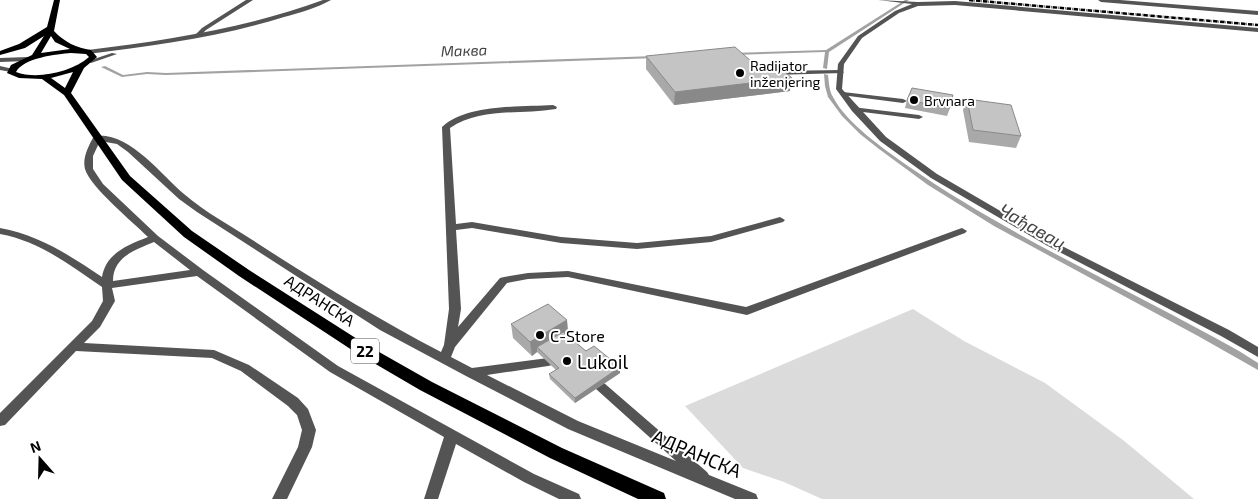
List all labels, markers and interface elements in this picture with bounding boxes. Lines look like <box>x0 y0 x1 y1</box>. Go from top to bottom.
water label: Маква <box>440 40 488 60</box>
place label: Radijator inženjering <box>750 57 821 90</box>
marker: Radijator inženjering <box>734 67 746 79</box>
place label: Brvnara <box>924 92 975 109</box>
marker: Brvnara <box>908 94 920 106</box>
water label: Чађавац <box>996 198 1070 254</box>
street label: АДРАНСКА <box>281 270 359 330</box>
place label: C-Store <box>550 326 605 345</box>
marker: C-Store <box>534 329 546 341</box>
road number: 22 <box>351 338 379 364</box>
place label: Lukoil <box>577 350 628 373</box>
marker: Lukoil <box>561 355 573 367</box>
street label: АДРАНСКА <box>649 424 745 482</box>
north arrow <box>15 434 65 484</box>
text: N <box>28 437 43 456</box>

